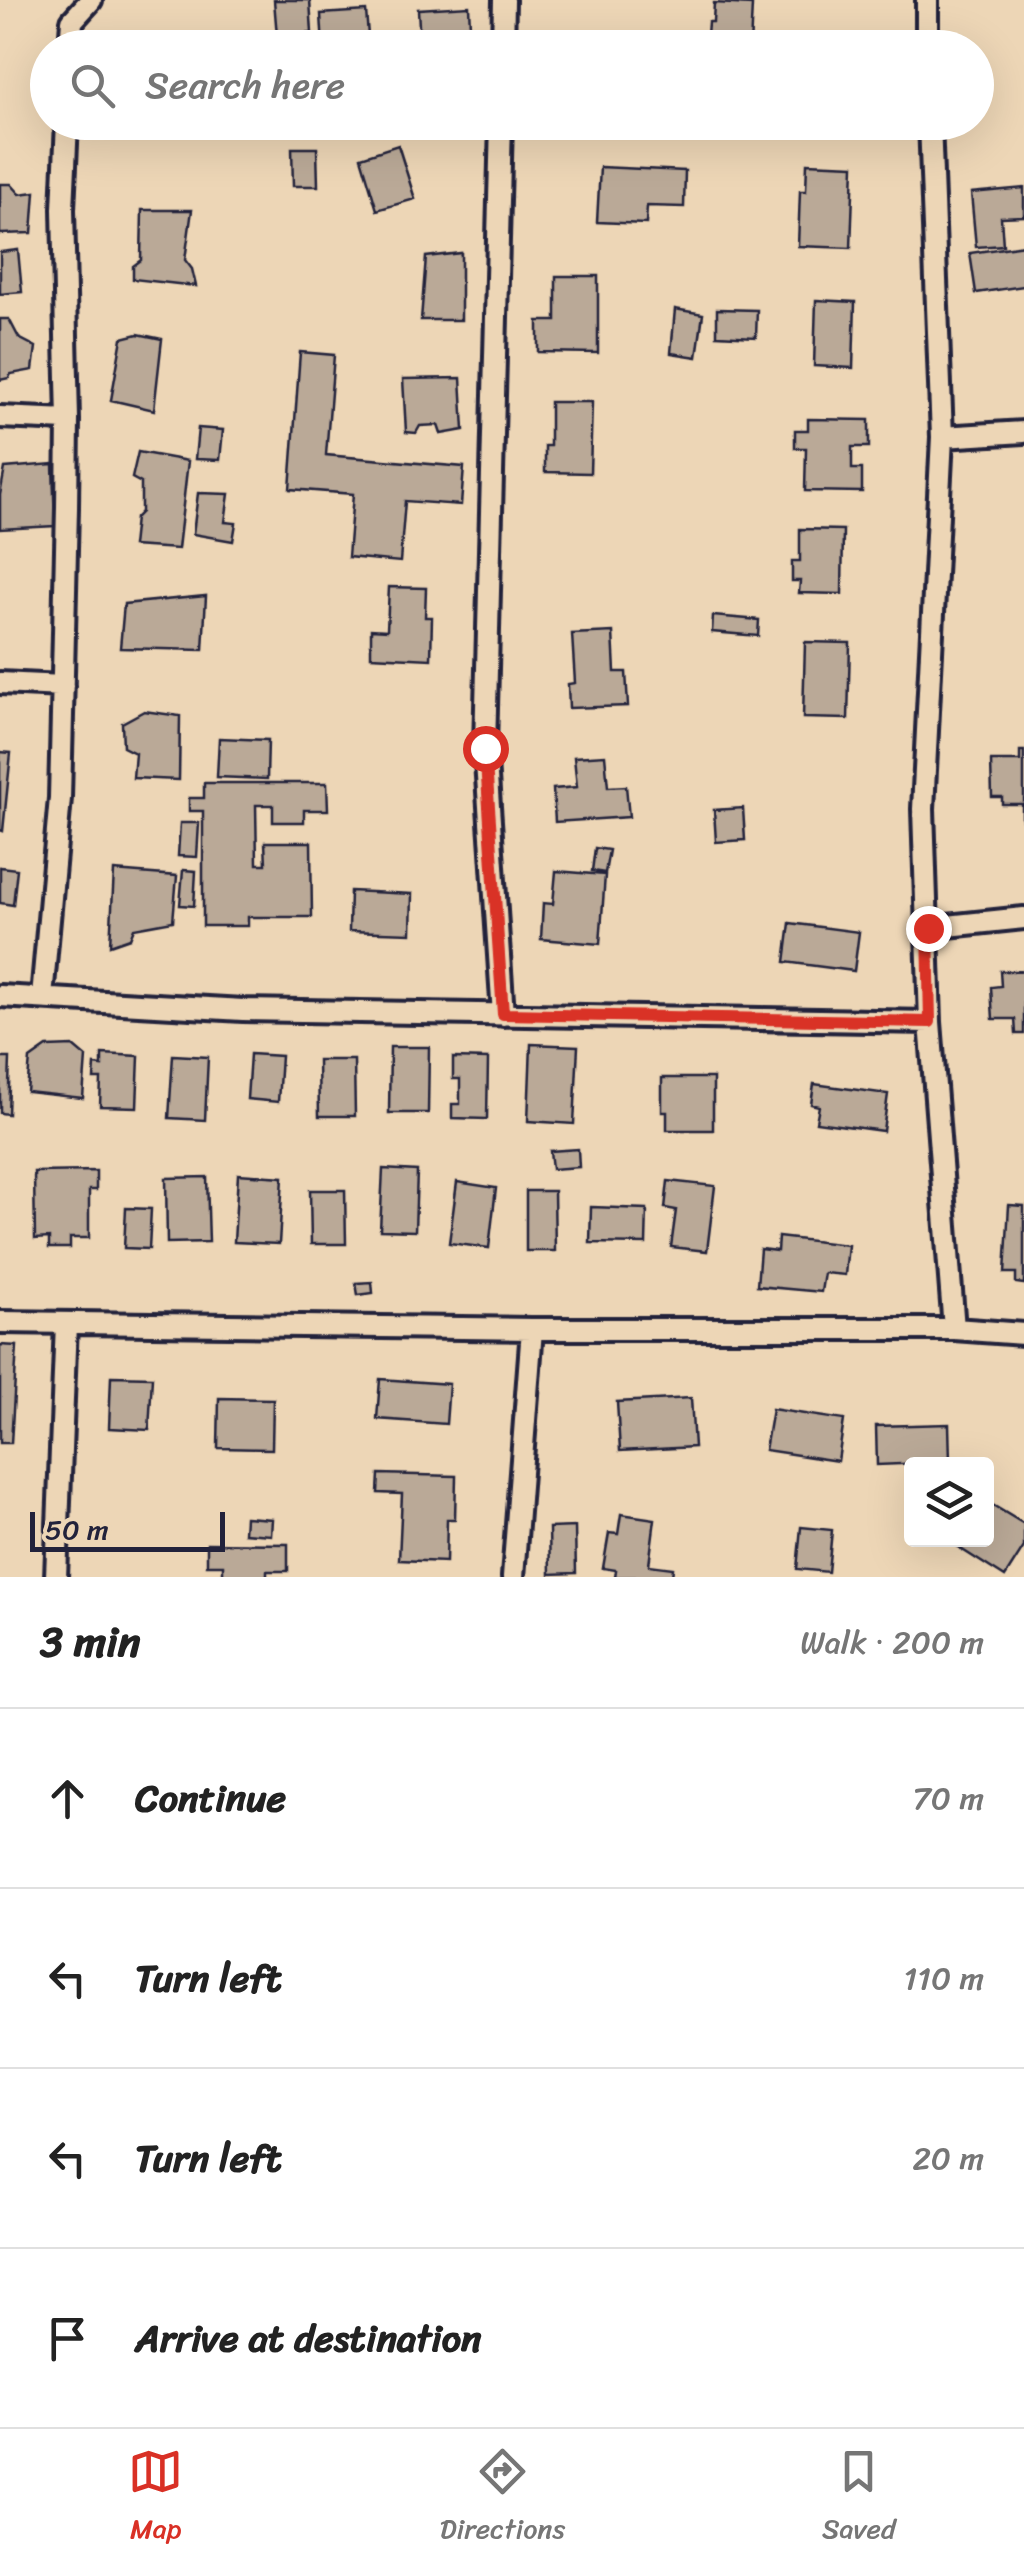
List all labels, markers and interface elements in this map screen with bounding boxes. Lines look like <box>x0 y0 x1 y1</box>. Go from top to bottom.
search box <box>30 30 994 140</box>
text: Search here <box>145 52 345 119</box>
icon: search <box>65 58 120 113</box>
route start <box>463 726 509 772</box>
route end <box>906 906 952 952</box>
map controls <box>904 1457 994 1547</box>
button: layers <box>904 1457 994 1547</box>
text: 50 m <box>45 1505 109 1554</box>
scale bar <box>30 1507 225 1552</box>
text: 3 min <box>40 1605 140 1679</box>
text: Walk · 200 m <box>800 1614 984 1671</box>
text: Continue <box>135 1765 286 1832</box>
text: 70 m <box>913 1770 984 1827</box>
icon: ahead <box>40 1771 95 1826</box>
text: Turn left <box>135 1945 281 2012</box>
text: 110 m <box>903 1950 984 2007</box>
icon: left <box>40 1951 95 2006</box>
text: Turn left <box>135 2125 281 2192</box>
text: 20 m <box>912 2130 984 2187</box>
icon: left <box>40 2131 95 2186</box>
text: Arrive at destination <box>135 2305 482 2372</box>
icon: arrive <box>40 2311 95 2366</box>
tab: Map <box>128 2444 183 2553</box>
tab: Directions <box>440 2444 565 2553</box>
tab: Saved <box>822 2444 896 2553</box>

